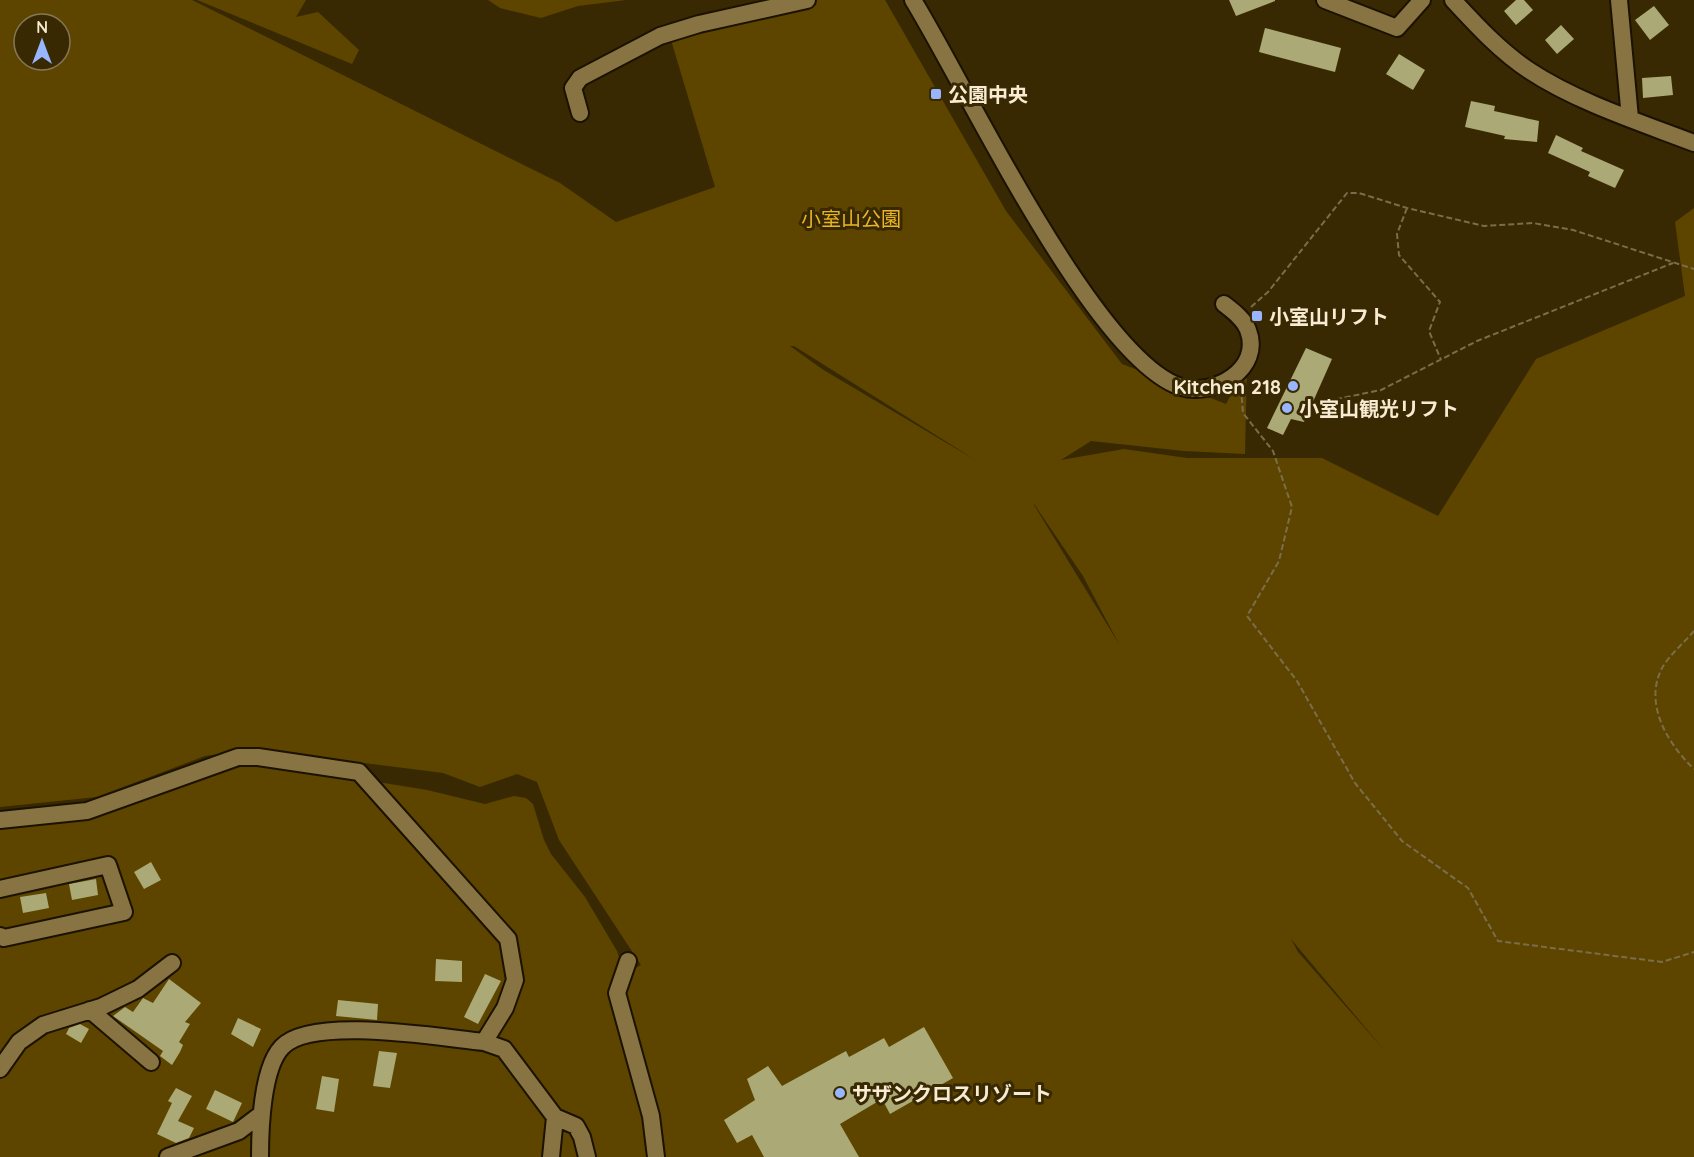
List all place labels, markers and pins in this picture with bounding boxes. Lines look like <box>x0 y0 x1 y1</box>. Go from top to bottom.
place label: 公園中央 <box>948 82 1028 107</box>
marker: 公園中央 <box>929 87 943 101</box>
place label: 小室山リフト <box>1269 304 1389 329</box>
marker: 小室山リフト <box>1250 309 1264 323</box>
place label: Kitchen 218 <box>1174 374 1281 399</box>
marker: Kitchen 218 <box>1286 379 1300 393</box>
place label: 小室山観光リフト <box>1299 396 1459 421</box>
marker: 小室山観光リフト <box>1280 401 1294 415</box>
place label: サザンクロスリゾート <box>852 1081 1052 1106</box>
marker: サザンクロスリゾート <box>833 1086 847 1100</box>

